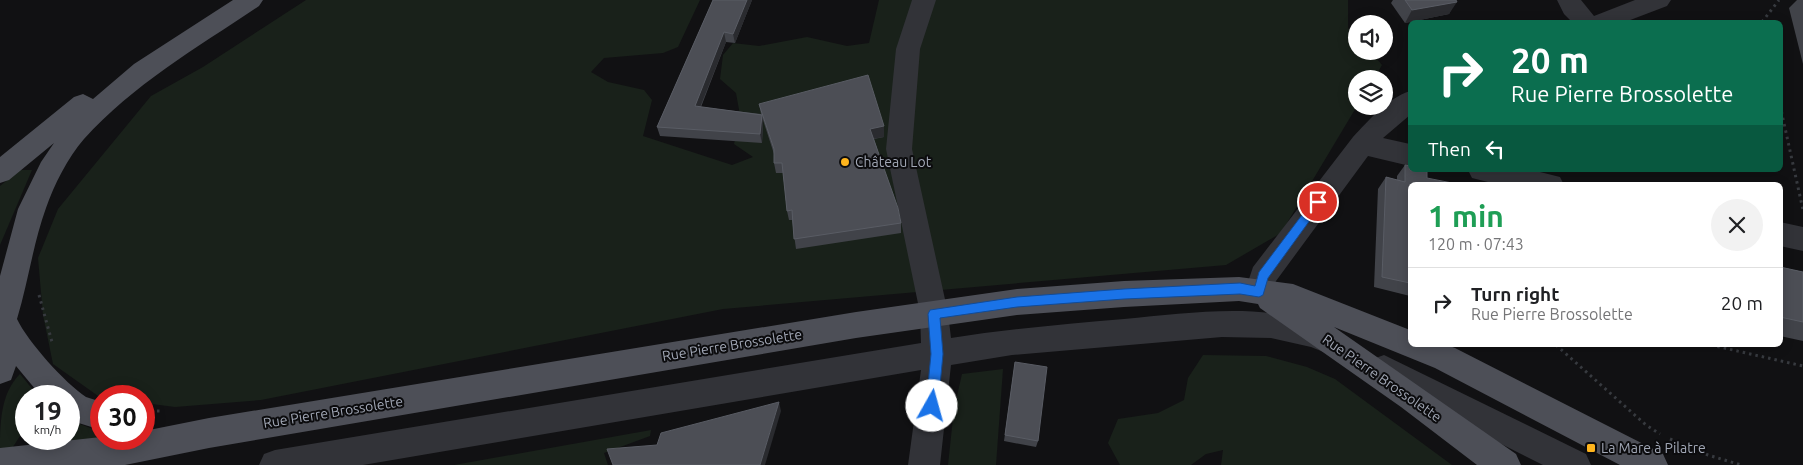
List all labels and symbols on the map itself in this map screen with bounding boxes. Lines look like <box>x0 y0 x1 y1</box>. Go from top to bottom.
place label: Château Lot <box>855 154 932 170</box>
marker: Château Lot <box>839 156 851 168</box>
pin <box>1297 181 1339 223</box>
street label: Rue Pierre Brossolette <box>661 326 803 364</box>
street label: Rue Pierre Brossolette <box>1319 331 1445 425</box>
position arrow <box>905 379 957 431</box>
speed limit sign: 30 <box>90 385 155 450</box>
street label: Rue Pierre Brossolette <box>262 393 404 431</box>
place label: La Mare à Pilatre <box>1601 440 1706 456</box>
marker: La Mare à Pilatre <box>1585 442 1597 454</box>

